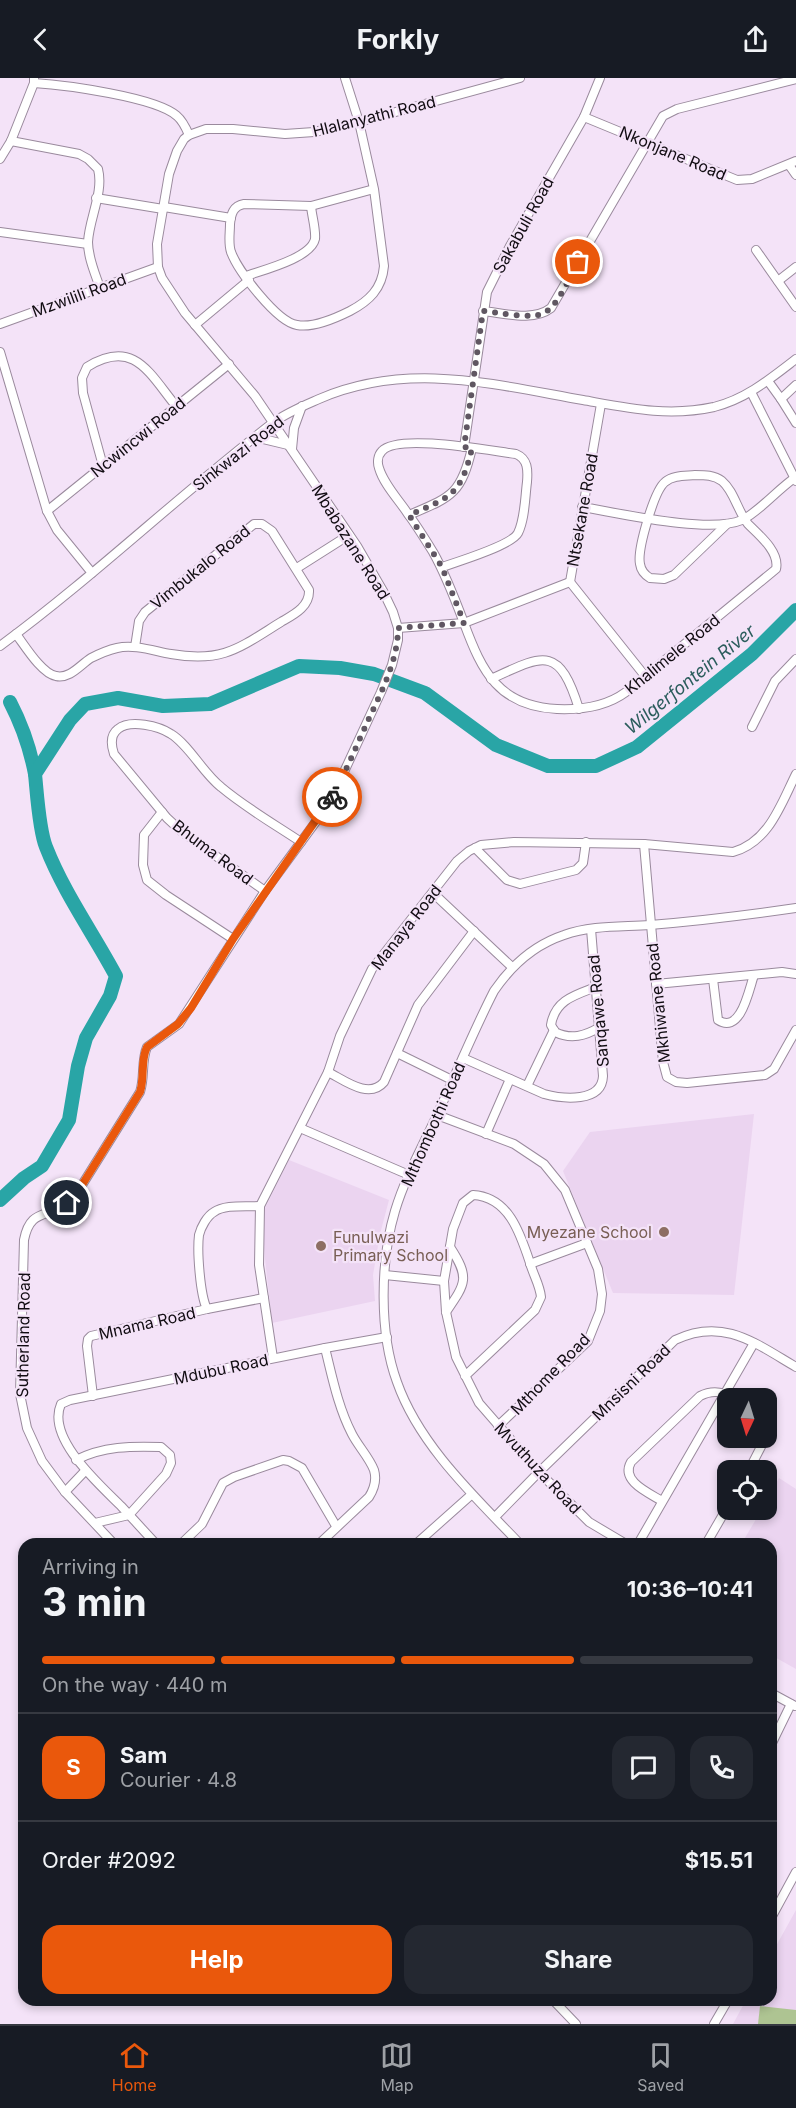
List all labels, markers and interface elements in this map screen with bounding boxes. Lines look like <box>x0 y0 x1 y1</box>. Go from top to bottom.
icon: back <box>24 23 57 56</box>
text: Forkly <box>357 23 439 56</box>
icon: share <box>739 23 772 56</box>
street label: Hlalanyathi Road <box>310 91 438 141</box>
street label: Nkonjane Road <box>617 121 729 185</box>
street label: Sakabuli Road <box>488 173 558 277</box>
pin <box>552 236 603 287</box>
icon: bag <box>561 245 594 278</box>
street label: Mzwilili Road <box>29 269 129 321</box>
street label: Ncwincwi Road <box>87 393 189 481</box>
street label: Sinkwazi Road <box>188 411 288 495</box>
street label: Ntsekane Road <box>562 452 602 568</box>
street label: Mbabazane Road <box>308 481 394 603</box>
street label: Vimbukalo Road <box>146 521 254 613</box>
street label: Khalimele Road <box>620 610 724 698</box>
water label: Wilgerfontein River <box>621 619 760 738</box>
courier <box>302 767 362 827</box>
icon: bike <box>316 781 349 814</box>
street label: Bhuma Road <box>169 815 257 889</box>
street label: Manaya Road <box>367 880 445 974</box>
street label: Mkhiwane Road <box>642 942 674 1064</box>
street label: Sanqawe Road <box>583 954 613 1068</box>
street label: Mthombothi Road <box>397 1059 469 1189</box>
pin <box>41 1177 92 1228</box>
icon: home <box>50 1186 83 1219</box>
place label: Myezane School <box>527 1222 652 1242</box>
marker: Myezane School <box>657 1225 671 1239</box>
place label: Funulwazi Primary School <box>333 1227 448 1265</box>
marker: Funulwazi Primary School <box>314 1239 328 1253</box>
street label: Sutherland Road <box>12 1272 34 1398</box>
street label: Mnama Road <box>97 1302 197 1344</box>
street label: Mthome Road <box>506 1329 594 1419</box>
street label: Mnsisni Road <box>588 1340 674 1424</box>
street label: Mdubu Road <box>172 1349 270 1389</box>
north arrow <box>717 1388 777 1448</box>
map controls <box>717 1388 777 1520</box>
street label: Mvuthuza Road <box>490 1418 586 1518</box>
button: locate <box>717 1460 777 1520</box>
text: Arriving in <box>42 1555 139 1579</box>
text: 10:36–10:41 <box>627 1576 753 1602</box>
text: 3 min <box>42 1578 147 1625</box>
text: On the way · 440 m <box>42 1673 228 1697</box>
button: chat <box>612 1736 675 1799</box>
button: phone <box>690 1736 753 1799</box>
text: Sam <box>120 1742 167 1768</box>
text: S <box>66 1754 81 1780</box>
text: Courier · 4.8 <box>120 1768 237 1792</box>
text: Order #2092 <box>42 1847 176 1873</box>
text: $15.51 <box>685 1847 753 1873</box>
button: Help <box>42 1925 392 1994</box>
button: Share <box>404 1925 753 1994</box>
tab: Home <box>112 2039 157 2095</box>
tab: Map <box>380 2039 414 2095</box>
tab: Saved <box>637 2039 684 2095</box>

